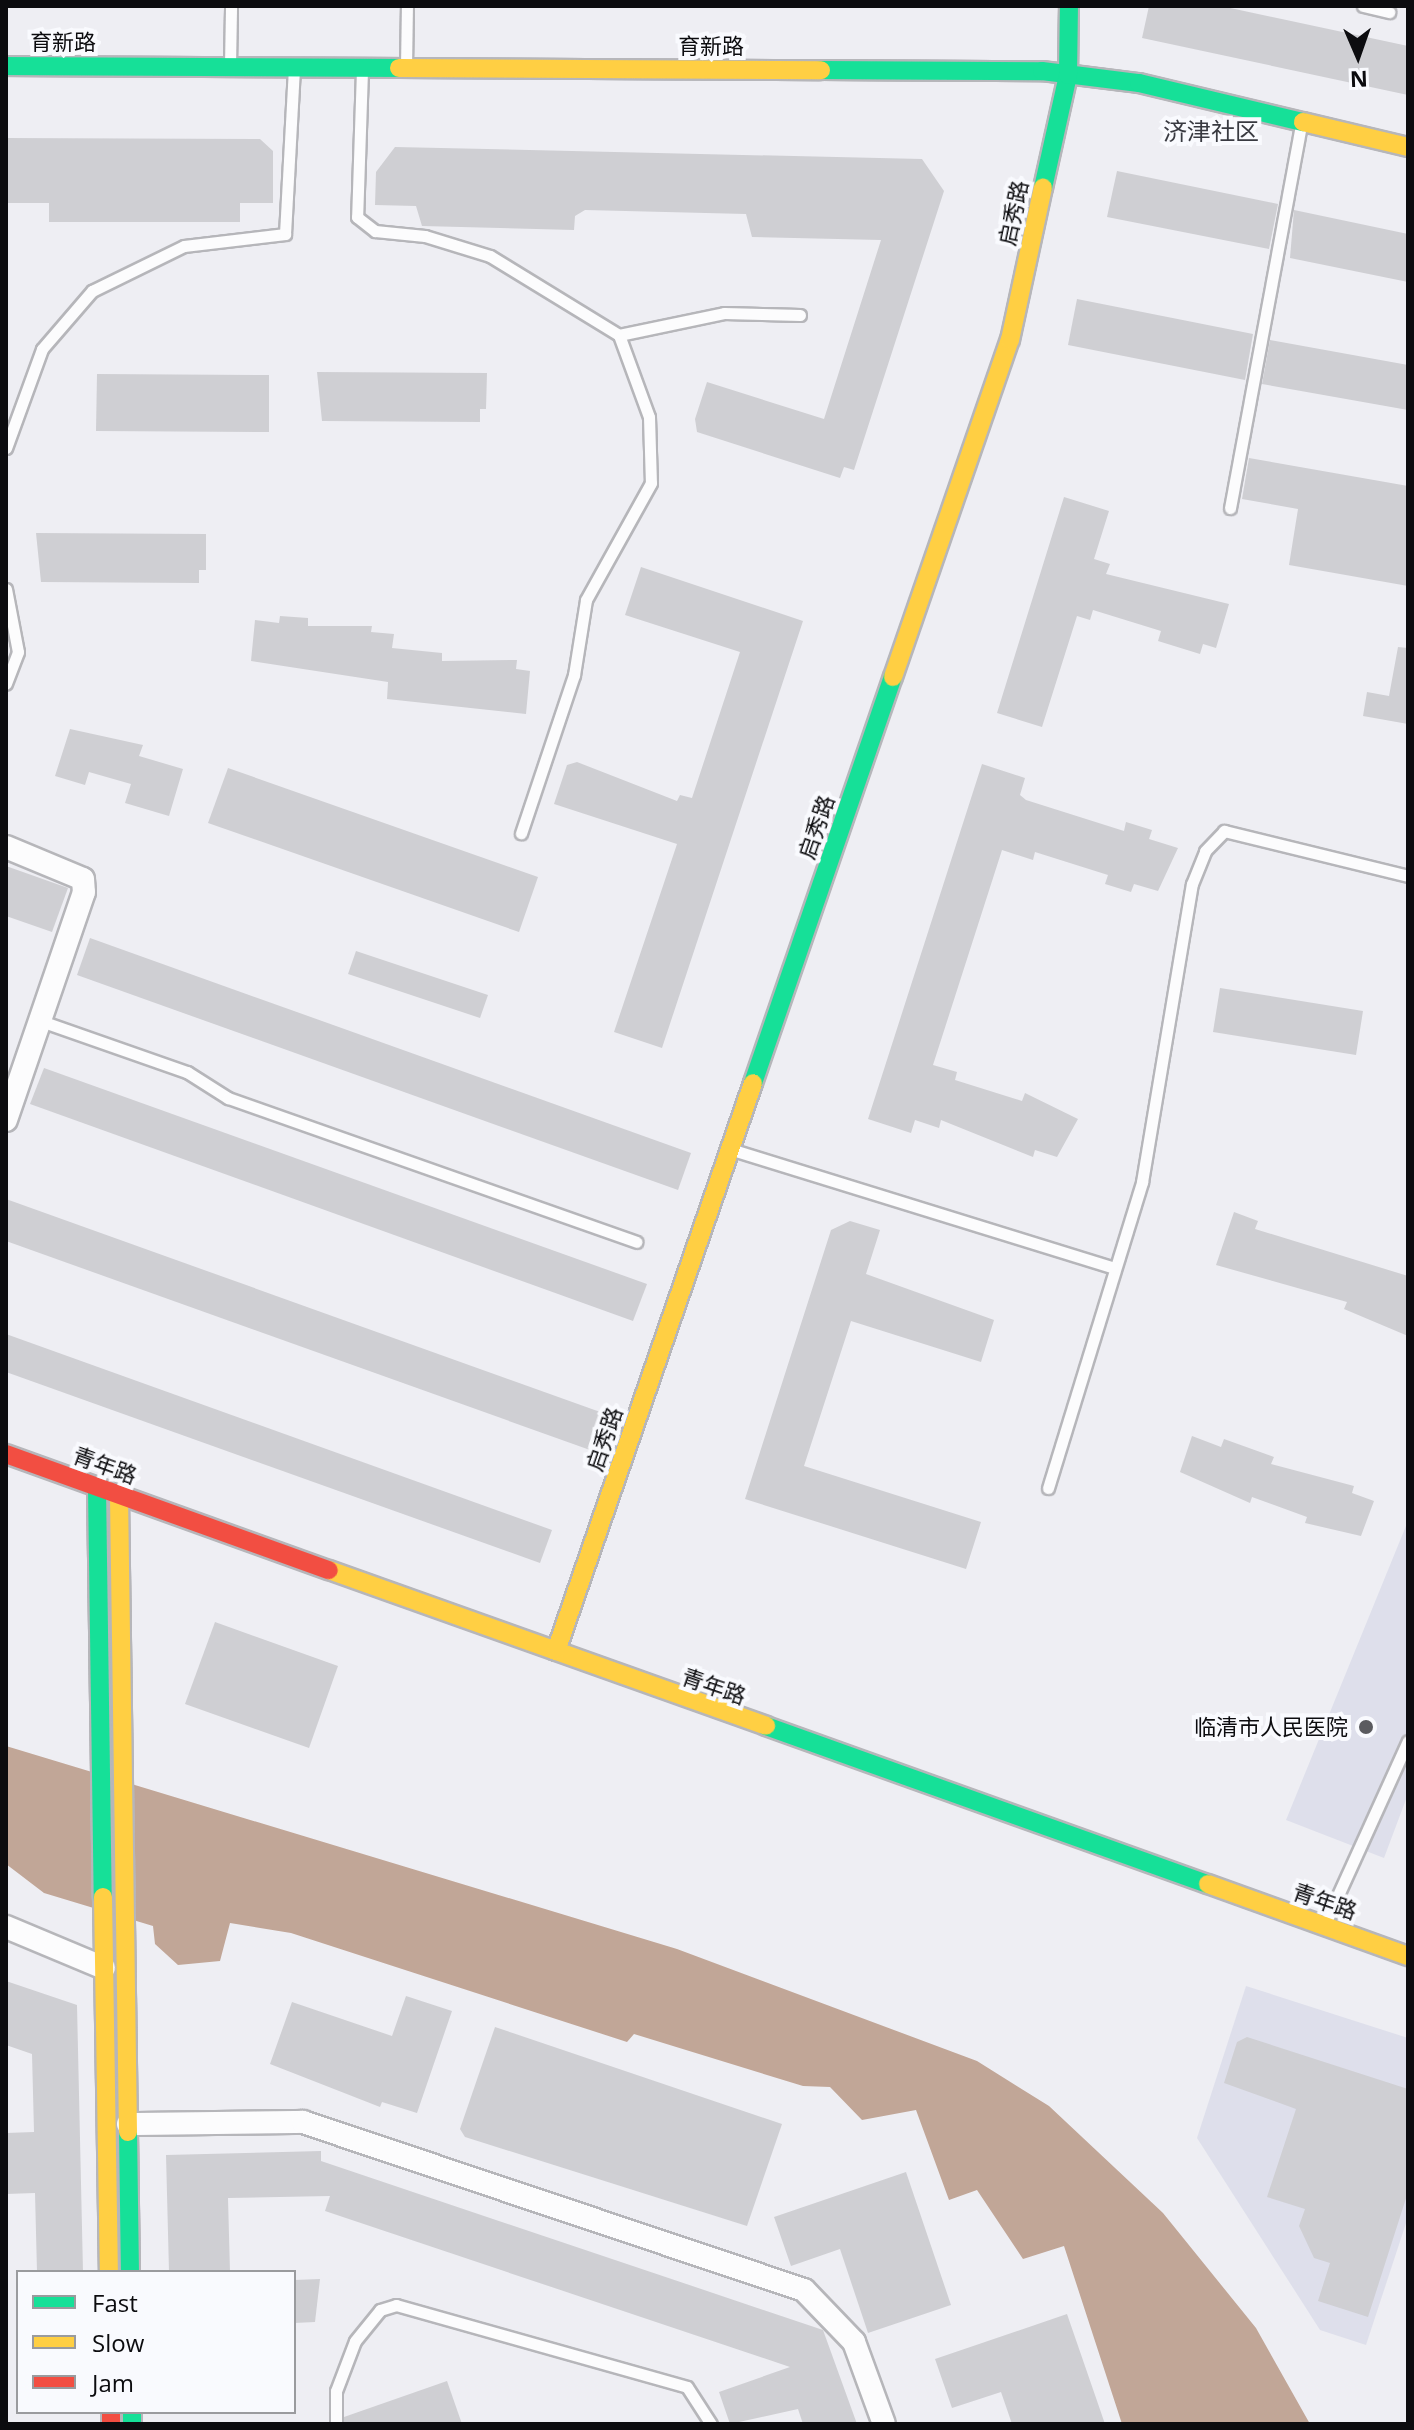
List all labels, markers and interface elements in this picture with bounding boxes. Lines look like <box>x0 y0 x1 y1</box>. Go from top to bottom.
north arrow <box>1318 16 1398 96</box>
street label: 育新路 <box>30 29 96 55</box>
street label: 育新路 <box>678 33 744 59</box>
text: N <box>1349 65 1368 95</box>
district label: 济津社区 <box>1163 117 1259 145</box>
street label: 启秀路 <box>993 178 1033 248</box>
street label: 启秀路 <box>793 792 839 862</box>
street label: 启秀路 <box>581 1404 627 1474</box>
street label: 青年路 <box>69 1441 141 1489</box>
street label: 青年路 <box>679 1663 749 1709</box>
place label: 临清市人民医院 <box>1194 1714 1348 1740</box>
marker: 临清市人民医院 <box>1355 1716 1377 1738</box>
street label: 青年路 <box>1290 1878 1360 1924</box>
legend <box>16 2270 296 2414</box>
text: Fast <box>92 2286 138 2319</box>
text: Slow <box>92 2326 144 2359</box>
text: Jam <box>92 2366 134 2399</box>

